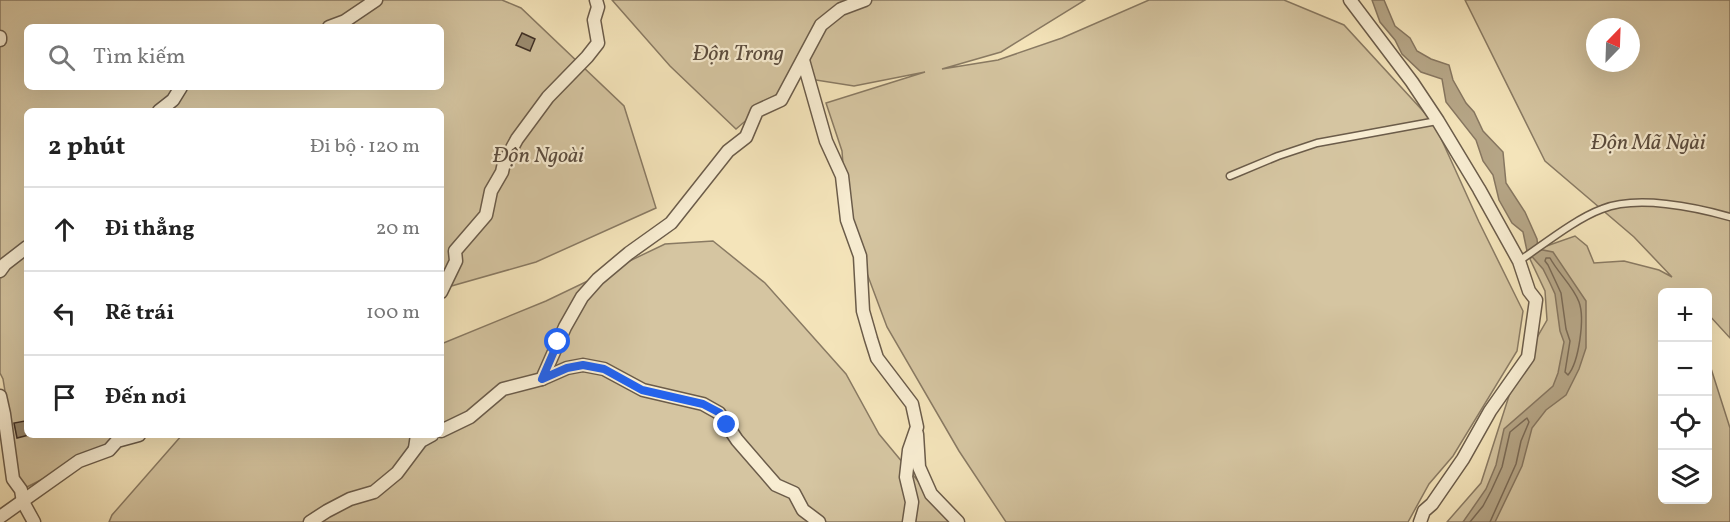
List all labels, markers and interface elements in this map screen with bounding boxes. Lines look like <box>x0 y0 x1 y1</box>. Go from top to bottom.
north arrow <box>1586 18 1640 72</box>
search box <box>24 24 444 90</box>
park label: Độn Trong <box>692 39 784 70</box>
icon: search <box>45 41 78 74</box>
text: Tìm kiếm <box>93 42 186 73</box>
park label: Độn Mã Ngài <box>1591 128 1706 159</box>
text: 2 phút <box>48 129 125 165</box>
text: Đi bộ · 120 m <box>310 133 420 161</box>
park label: Độn Ngoài <box>492 141 584 172</box>
icon: ahead <box>48 213 81 246</box>
text: Đi thẳng <box>105 214 195 245</box>
text: 20 m <box>376 215 420 243</box>
map controls <box>1658 288 1712 504</box>
button: + <box>1658 288 1712 342</box>
icon: left <box>48 297 81 330</box>
text: Rẽ trái <box>105 298 174 329</box>
text: 100 m <box>366 299 420 327</box>
route start <box>544 328 570 354</box>
button: − <box>1658 342 1712 396</box>
icon: arrive <box>48 381 81 414</box>
text: Đến nơi <box>105 382 187 413</box>
button: locate <box>1658 396 1712 450</box>
route end <box>713 411 739 437</box>
button: layers <box>1658 450 1712 504</box>

